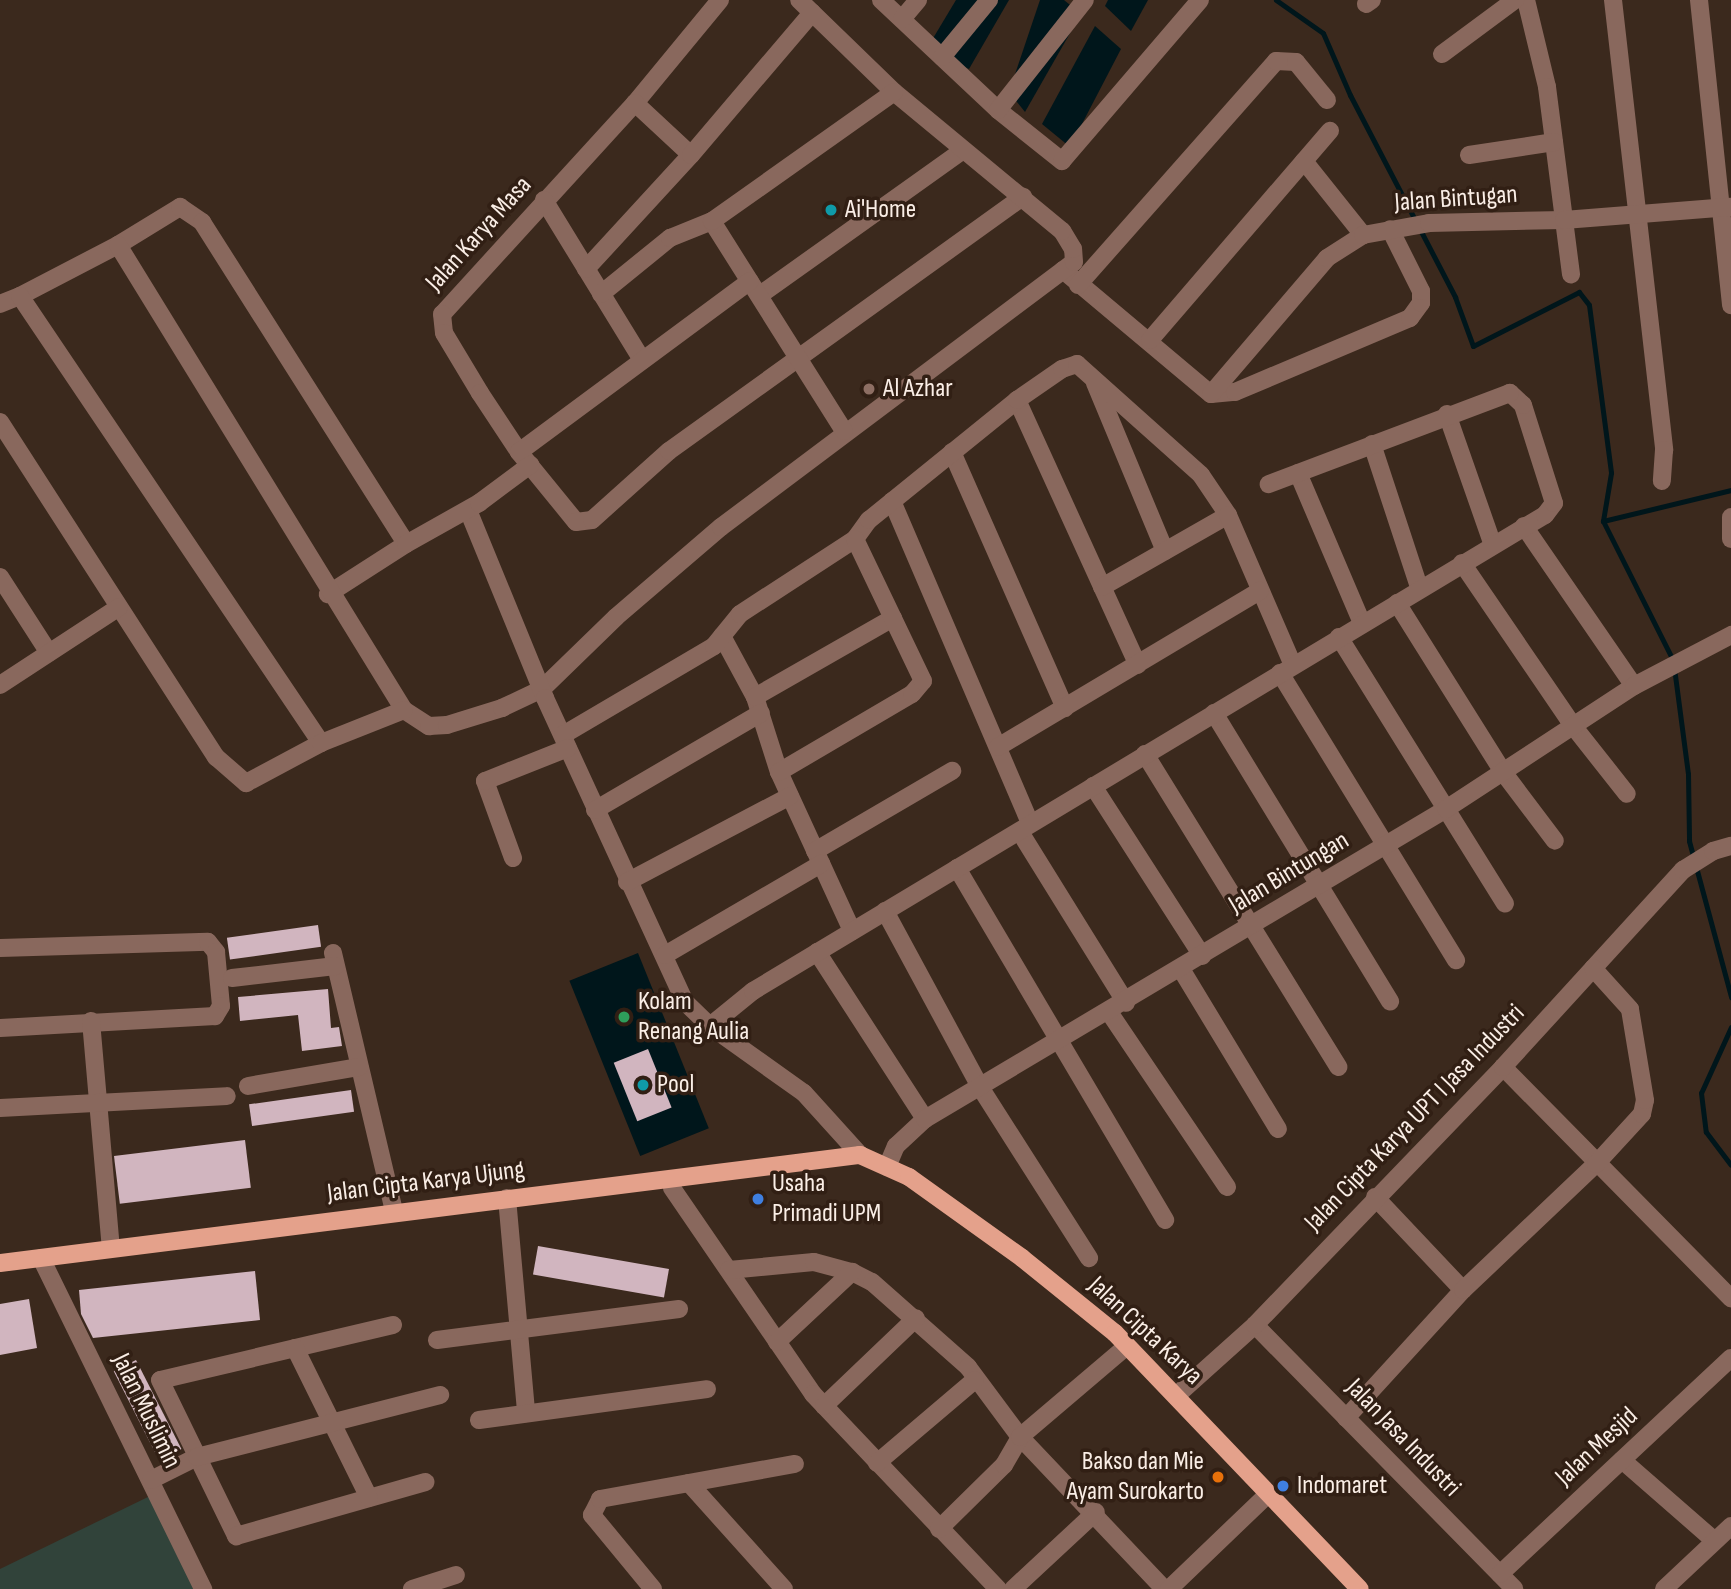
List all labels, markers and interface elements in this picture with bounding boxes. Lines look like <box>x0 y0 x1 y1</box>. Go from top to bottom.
street label: Jalan Karya Masa <box>419 170 539 298</box>
street label: Jalan Bintugan <box>1393 179 1519 219</box>
place label: Ai'Home <box>845 194 916 226</box>
marker: Ai'Home <box>823 202 839 218</box>
place label: Al Azhar <box>883 373 953 405</box>
marker: Al Azhar <box>861 381 877 397</box>
street label: Jalan Bintungan <box>1223 825 1355 921</box>
place label: Kolam Renang Aulia <box>638 986 749 1048</box>
street label: Jalan Cipta Karya UPT I Jasa Industri <box>1299 998 1531 1238</box>
marker: Kolam Renang Aulia <box>616 1009 632 1025</box>
place label: Pool <box>657 1069 694 1101</box>
marker: Pool <box>635 1077 651 1093</box>
street label: Jalan Cipta Karya Ujung <box>326 1154 526 1210</box>
place label: Usaha Primadi UPM <box>772 1168 881 1230</box>
marker: Usaha Primadi UPM <box>750 1191 766 1207</box>
street label: Jalan Cipta Karya <box>1081 1270 1209 1392</box>
street label: Jalan Muslimin <box>105 1348 187 1474</box>
street label: Jalan Jasa Industri <box>1339 1373 1467 1503</box>
street label: Jalan Mesjid <box>1549 1401 1645 1493</box>
place label: Bakso dan Mie Ayam Surokarto <box>1067 1446 1204 1508</box>
marker: Bakso dan Mie Ayam Surokarto <box>1210 1469 1226 1485</box>
place label: Indomaret <box>1297 1470 1387 1502</box>
marker: Indomaret <box>1275 1478 1291 1494</box>

